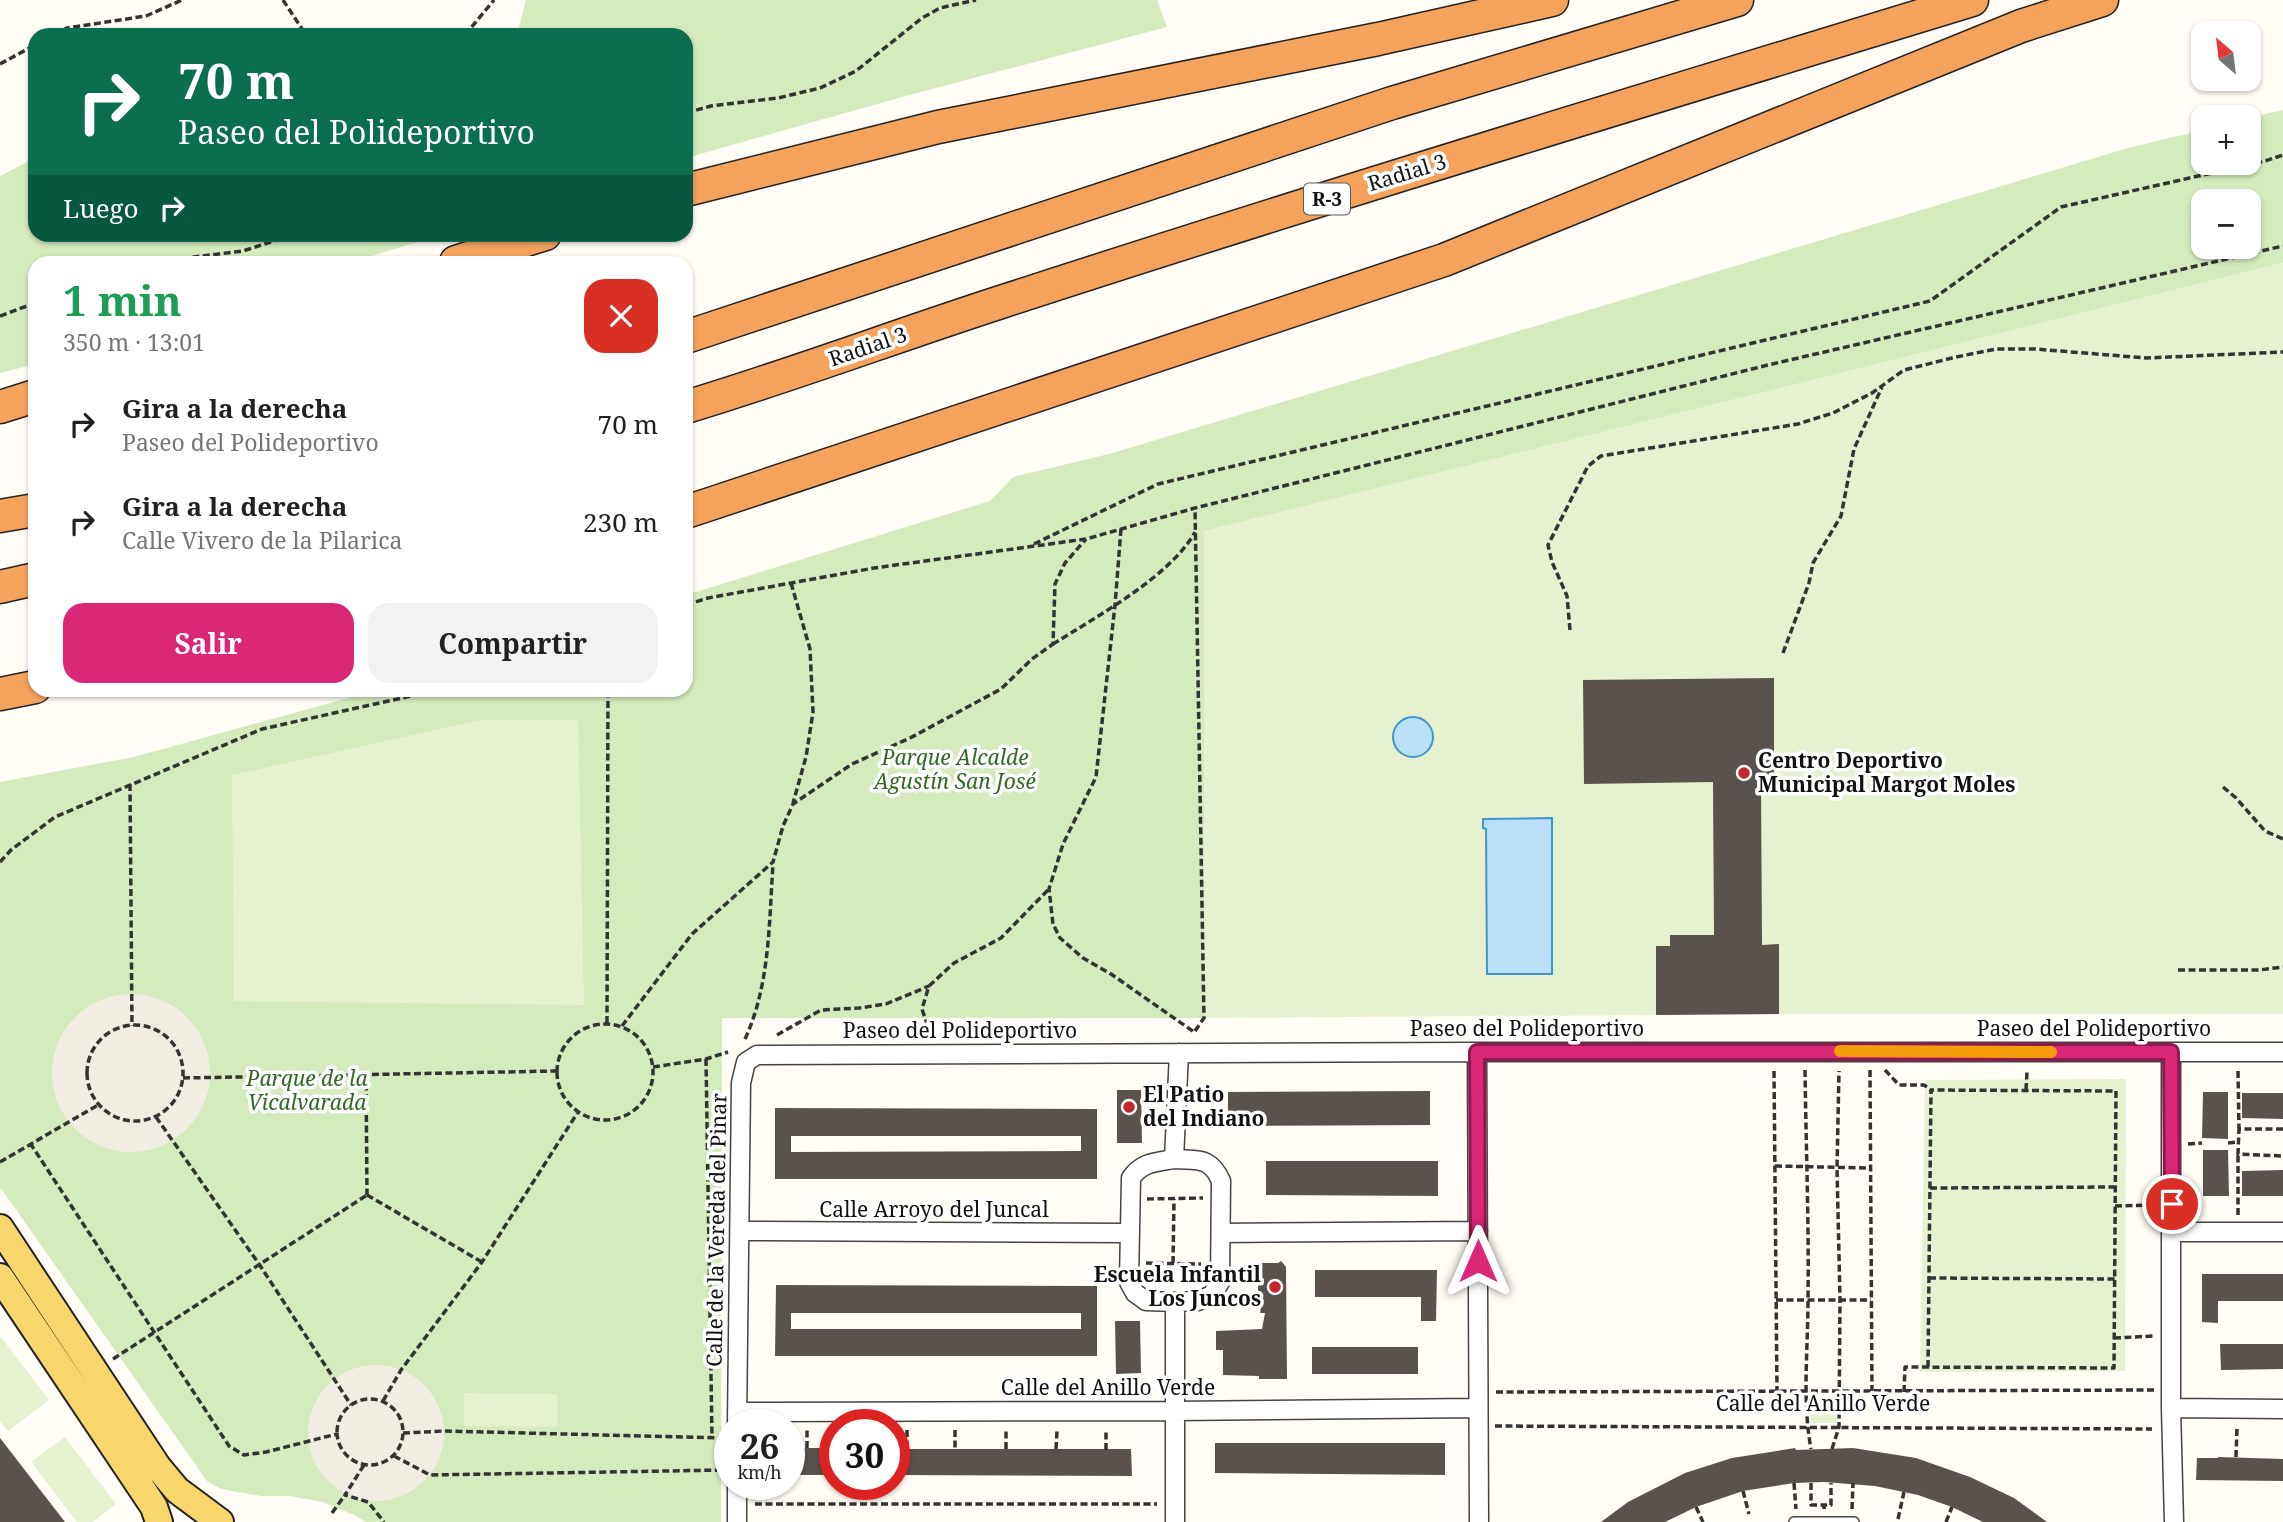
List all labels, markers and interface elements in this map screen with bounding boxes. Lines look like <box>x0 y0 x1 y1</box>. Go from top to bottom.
north arrow <box>2191 21 2261 91</box>
map controls <box>2191 21 2261 259</box>
text: 70 m <box>178 47 294 113</box>
icon: right <box>63 56 154 147</box>
button: + <box>2191 105 2261 175</box>
text: Paseo del Polideportivo <box>178 110 535 153</box>
street label: Radial 3 <box>1364 147 1449 197</box>
road number: R-3 <box>1304 183 1350 214</box>
icon: right <box>153 189 191 227</box>
button: − <box>2191 189 2261 259</box>
text: Luego <box>63 190 139 226</box>
text: 1 min <box>63 271 182 328</box>
button: close <box>584 279 658 353</box>
street label: Radial 3 <box>825 320 910 372</box>
text: 350 m · 13:01 <box>63 326 205 358</box>
text: Gira a la derecha <box>122 390 347 426</box>
icon: right <box>63 405 101 443</box>
text: 70 m <box>598 406 658 442</box>
text: Paseo del Polideportivo <box>122 426 379 458</box>
text: Gira a la derecha <box>122 488 347 524</box>
icon: right <box>63 503 101 541</box>
text: 230 m <box>583 504 658 540</box>
text: Calle Vivero de la Pilarica <box>122 524 402 556</box>
button: Salir <box>63 603 354 683</box>
button: Compartir <box>368 603 658 683</box>
park label: Parque Alcalde Agustín San José <box>872 743 1037 795</box>
place label: Centro Deportivo Municipal Margot Moles <box>1758 746 2015 798</box>
marker: Centro Deportivo Municipal Margot Moles <box>1736 765 1752 781</box>
street label: Paseo del Polideportivo <box>1410 1014 1644 1042</box>
street label: Paseo del Polideportivo <box>1977 1014 2211 1042</box>
street label: Paseo del Polideportivo <box>843 1016 1077 1044</box>
park label: Parque de la Vicalvarada <box>245 1064 368 1116</box>
place label: El Patio del Indiano <box>1143 1080 1264 1132</box>
street label: Calle de la Vereda del Pinar <box>700 1093 732 1367</box>
marker: El Patio del Indiano <box>1121 1099 1137 1115</box>
pin <box>2142 1174 2202 1234</box>
icon: arrive <box>2153 1185 2191 1223</box>
street label: Calle Arroyo del Juncal <box>819 1195 1049 1223</box>
position arrow <box>1441 1224 1515 1298</box>
place label: Escuela Infantil Los Juncos <box>1094 1260 1262 1312</box>
marker: Escuela Infantil Los Juncos <box>1267 1279 1283 1295</box>
street label: Calle del Anillo Verde <box>1001 1373 1215 1401</box>
street label: Calle del Anillo Verde <box>1716 1389 1930 1417</box>
speed limit sign: 30 <box>819 1409 910 1500</box>
text: 26 <box>740 1422 779 1469</box>
text: km/h <box>737 1460 782 1484</box>

